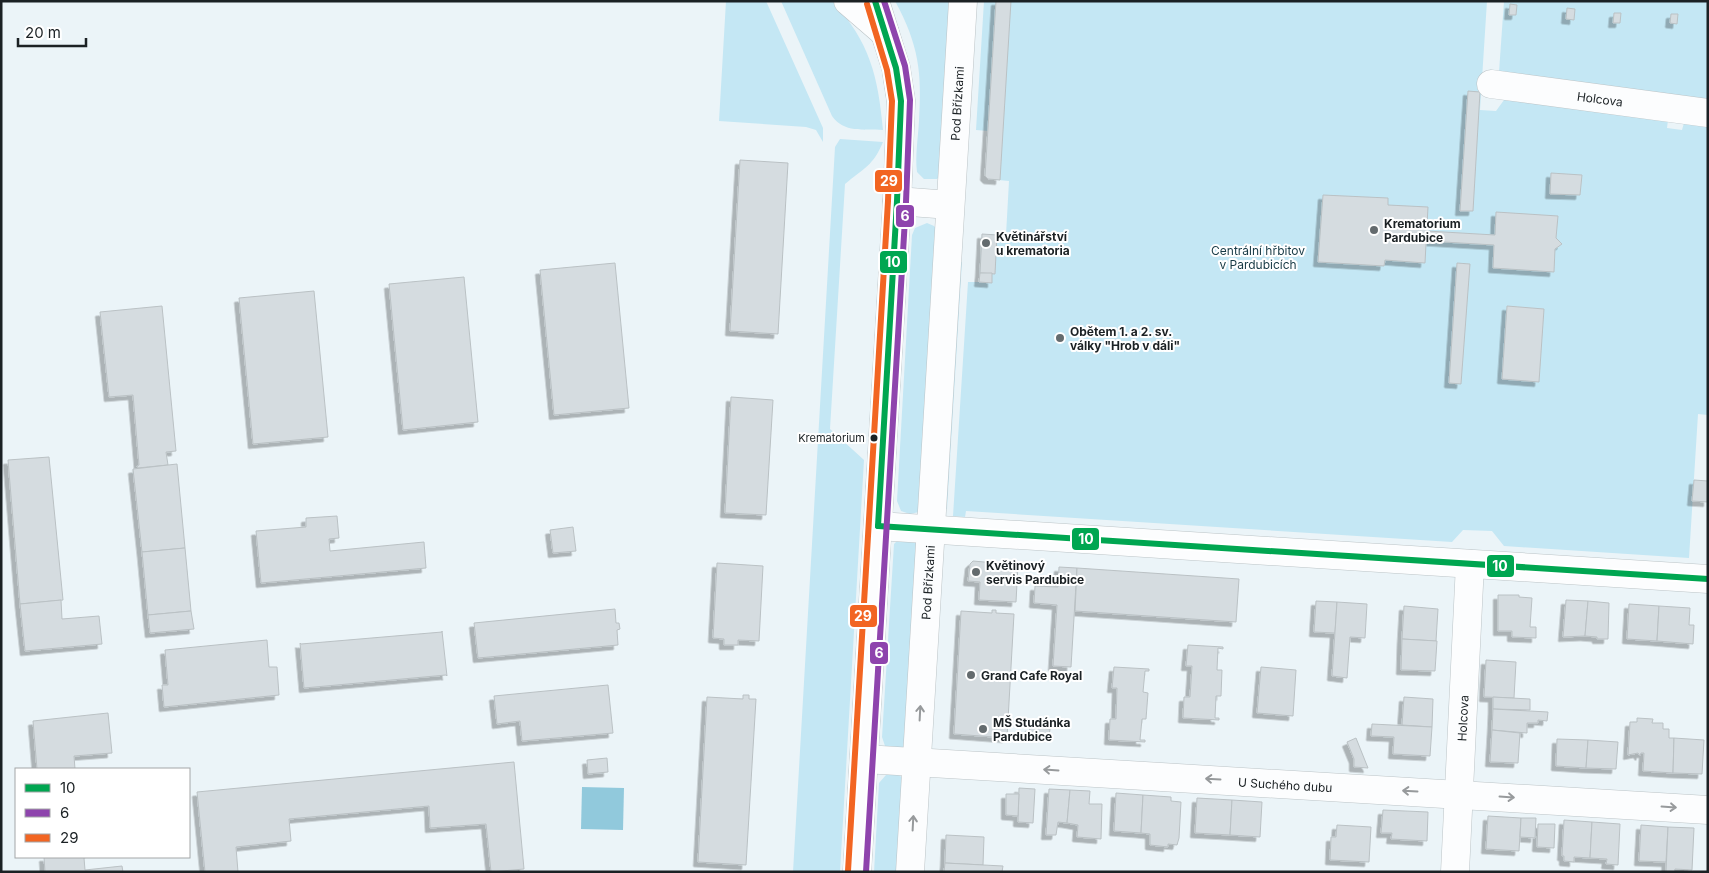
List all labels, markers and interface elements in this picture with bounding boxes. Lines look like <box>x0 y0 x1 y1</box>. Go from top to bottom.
scale bar <box>18 15 85 47</box>
text: 20 m <box>25 23 61 42</box>
street label: Pod Břízkami <box>947 66 967 141</box>
street label: Holcova <box>1576 88 1624 109</box>
line badge: 29 <box>874 169 903 193</box>
text: 29 <box>880 172 898 189</box>
line badge: 6 <box>895 204 915 228</box>
text: 6 <box>900 207 910 224</box>
place label: Krematorium Pardubice <box>1384 216 1461 245</box>
marker: Krematorium Pardubice <box>1368 224 1380 236</box>
place label: Květinářství u krematoria <box>996 229 1070 258</box>
marker: Květinářství u krematoria <box>980 237 992 249</box>
park label: Centrální hřbitov v Pardubicích <box>1211 243 1305 272</box>
line badge: 10 <box>879 250 908 274</box>
text: 10 <box>885 253 901 270</box>
place label: Obětem 1. a 2. sv. války "Hrob v dáli" <box>1070 324 1180 353</box>
marker: Obětem 1. a 2. sv. války "Hrob v dáli" <box>1054 332 1066 344</box>
place label: Krematorium <box>798 431 865 445</box>
marker: Krematorium <box>869 433 879 443</box>
line badge: 10 <box>1071 527 1100 551</box>
text: 10 <box>1078 530 1094 547</box>
street label: Pod Břízkami <box>918 545 937 620</box>
line badge: 10 <box>1486 554 1515 578</box>
text: 10 <box>1492 557 1508 574</box>
place label: Květinový servis Pardubice <box>986 558 1084 587</box>
marker: Květinový servis Pardubice <box>970 566 982 578</box>
line badge: 29 <box>849 604 878 628</box>
text: 29 <box>854 607 872 624</box>
line badge: 6 <box>869 641 889 665</box>
text: 6 <box>874 644 884 661</box>
place label: Grand Cafe Royal <box>981 668 1082 683</box>
marker: Grand Cafe Royal <box>965 669 977 681</box>
street label: Holcova <box>1454 695 1471 742</box>
one-way arrow <box>915 705 924 721</box>
place label: MŠ Studánka Pardubice <box>993 715 1071 744</box>
marker: MŠ Studánka Pardubice <box>977 723 989 735</box>
one-way arrow <box>1043 765 1059 775</box>
legend <box>15 768 190 858</box>
street label: U Suchého dubu <box>1238 774 1333 795</box>
one-way arrow <box>1205 775 1221 784</box>
text: 10 <box>60 778 76 797</box>
one-way arrow <box>1402 787 1418 796</box>
one-way arrow <box>1499 793 1515 802</box>
text: 6 <box>60 803 69 822</box>
one-way arrow <box>1661 803 1677 812</box>
one-way arrow <box>909 815 918 831</box>
text: 29 <box>60 828 78 847</box>

